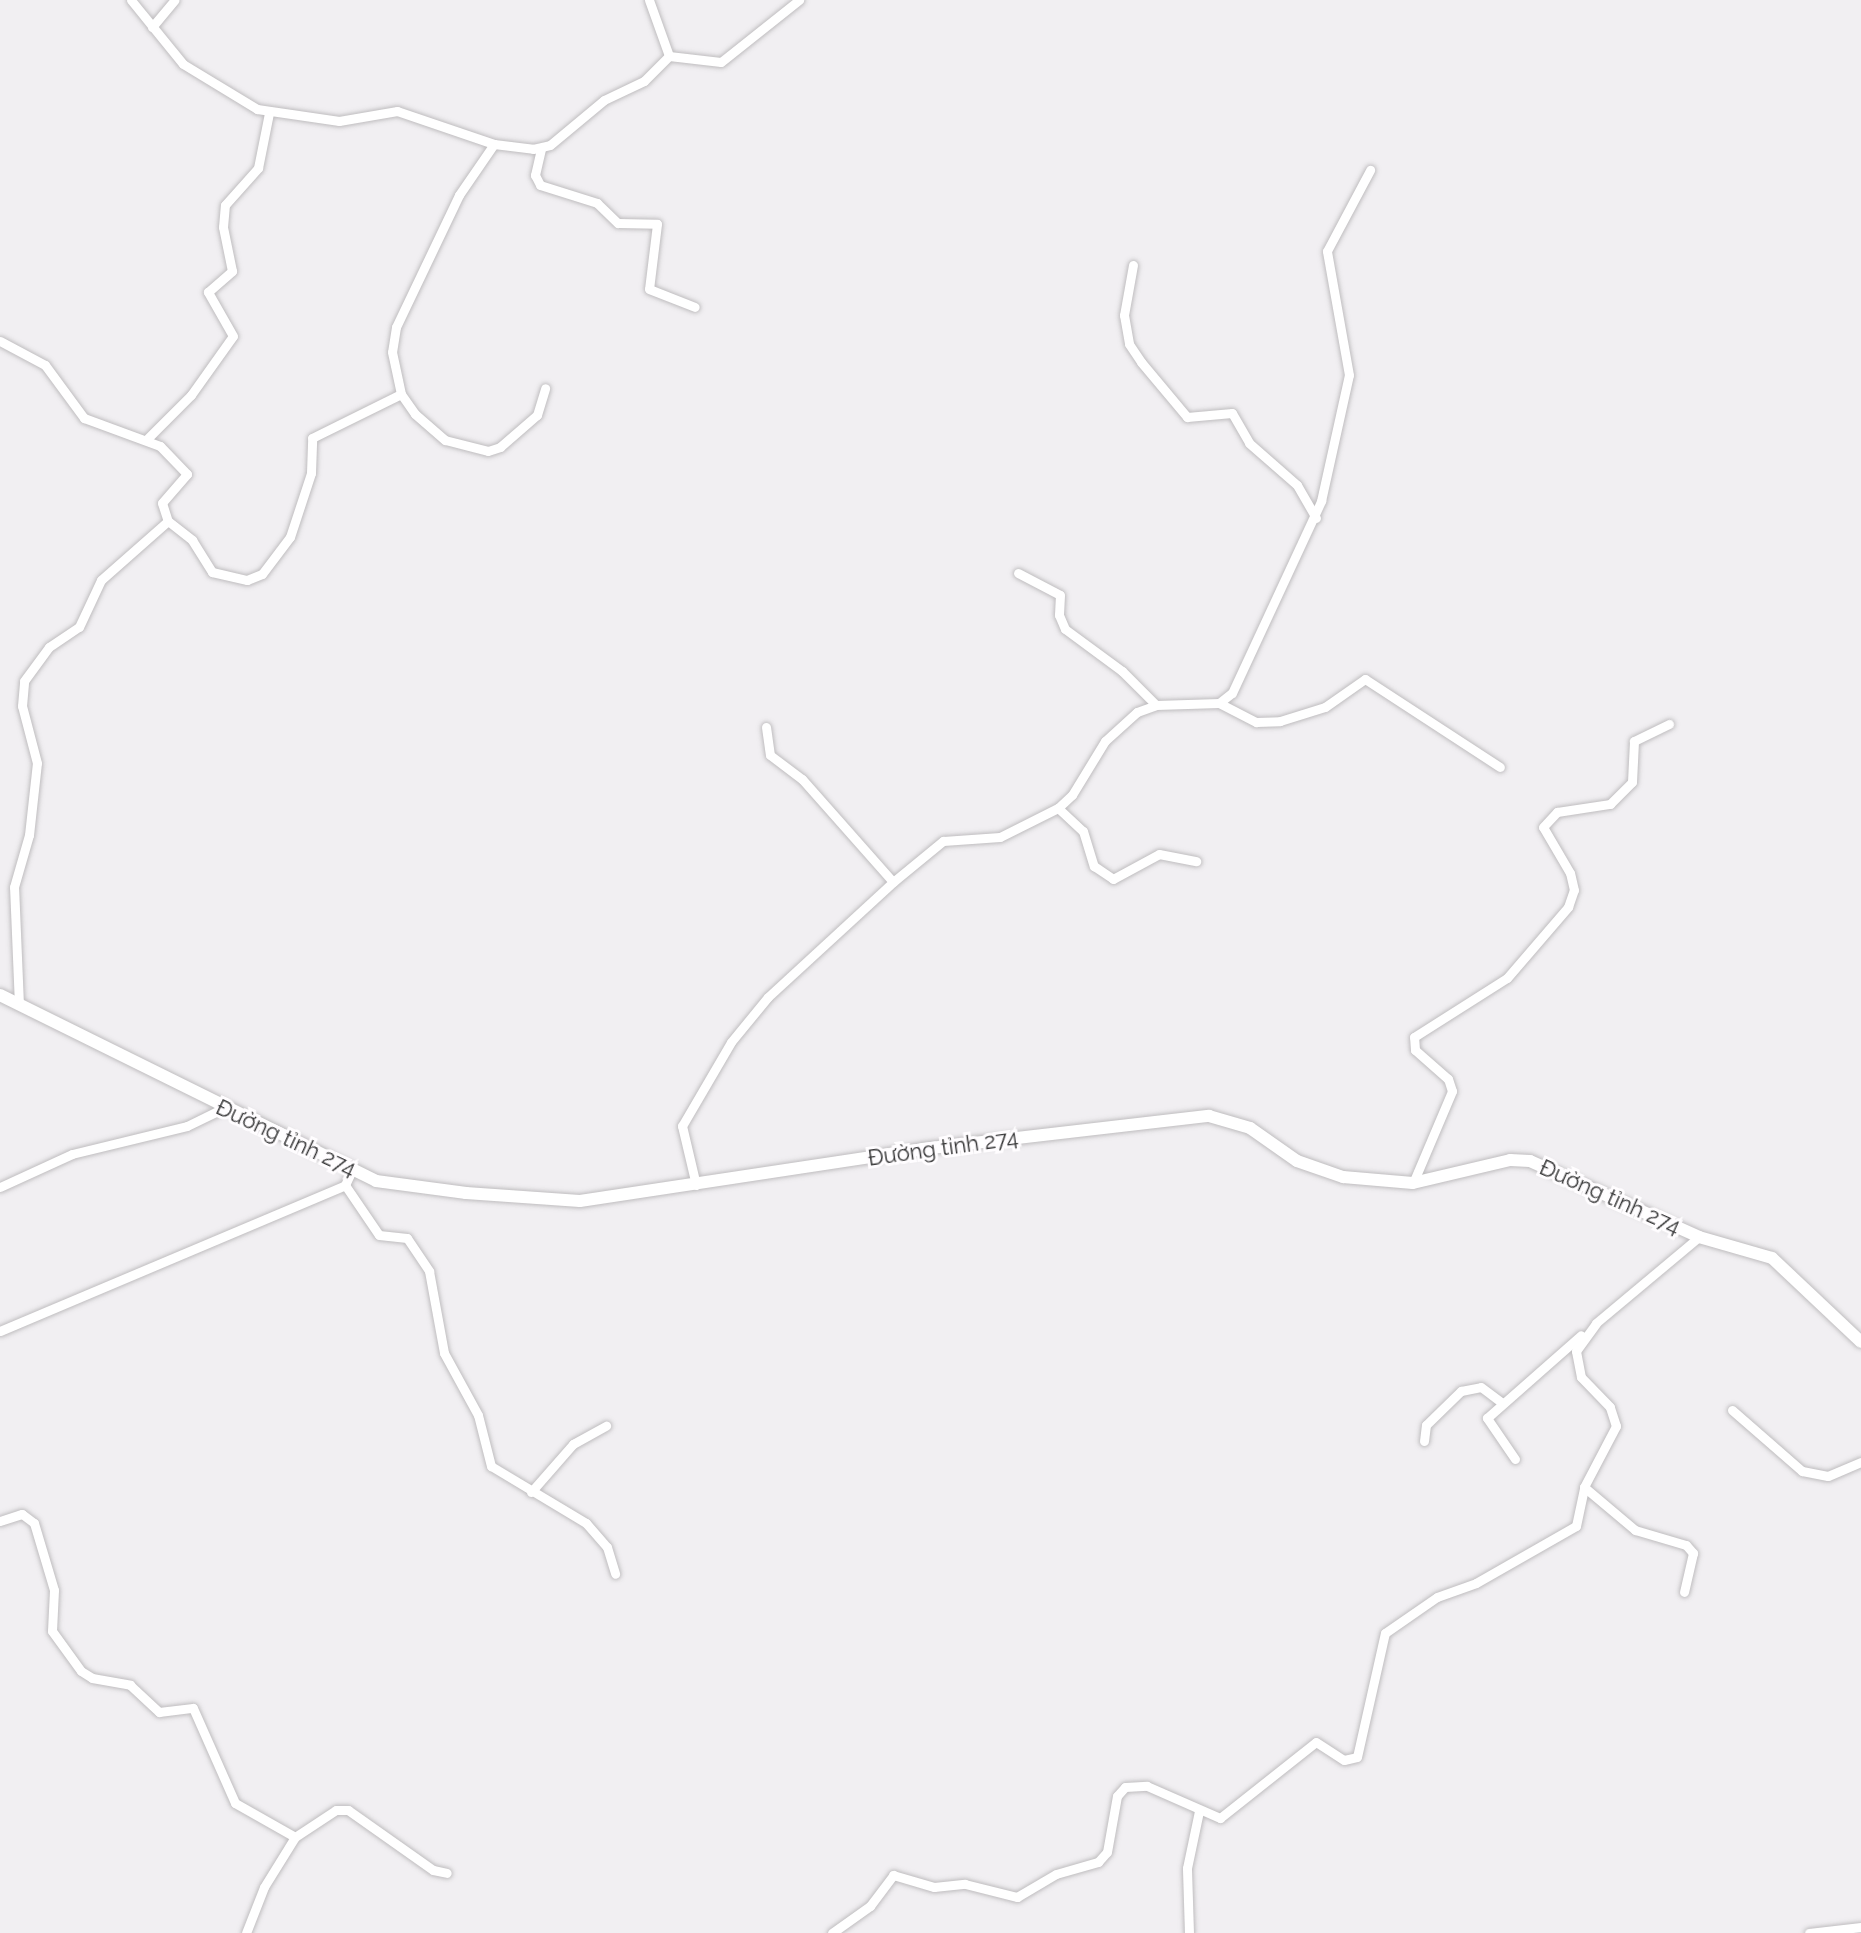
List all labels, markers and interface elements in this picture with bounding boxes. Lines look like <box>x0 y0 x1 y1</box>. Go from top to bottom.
street label: Đường tỉnh 274 <box>212 1094 360 1182</box>
street label: Đường tỉnh 274 <box>866 1124 1020 1172</box>
street label: Đường tỉnh 274 <box>1535 1154 1685 1240</box>

